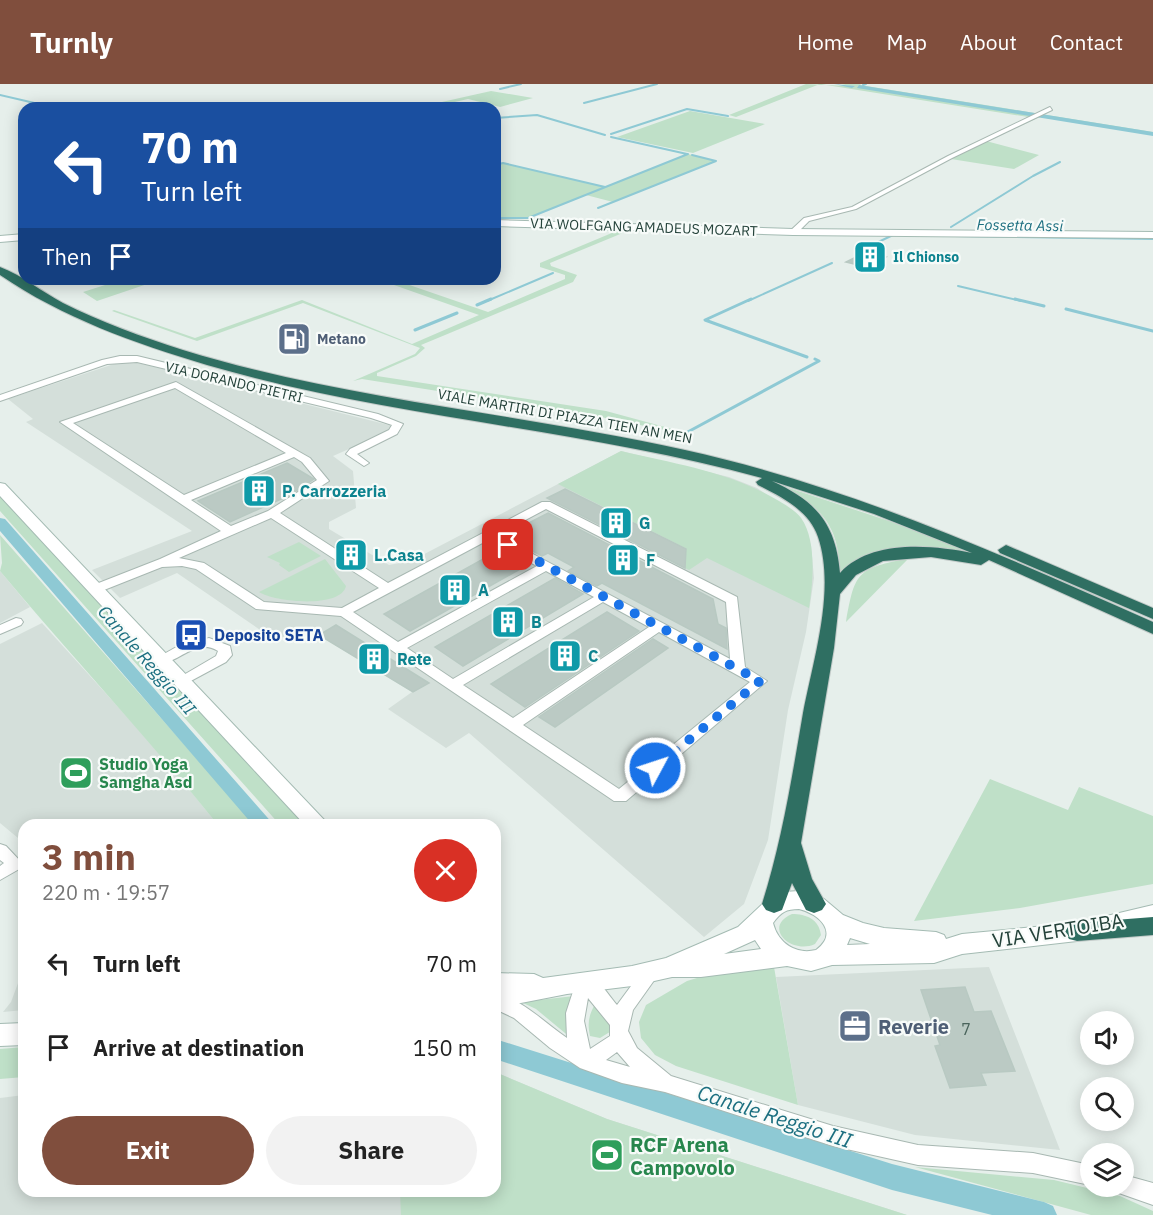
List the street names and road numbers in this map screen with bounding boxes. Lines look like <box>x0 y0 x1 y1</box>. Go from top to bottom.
street label: VIA WOLFGANG AMADEUS MOZART <box>530 214 758 240</box>
street label: VIA DORANDO PIETRI <box>163 357 305 407</box>
street label: VIALE MARTIRI DI PIAZZA TIEN AN MEN <box>436 385 694 447</box>
street label: VIA VERTOIBA <box>990 906 1126 954</box>

